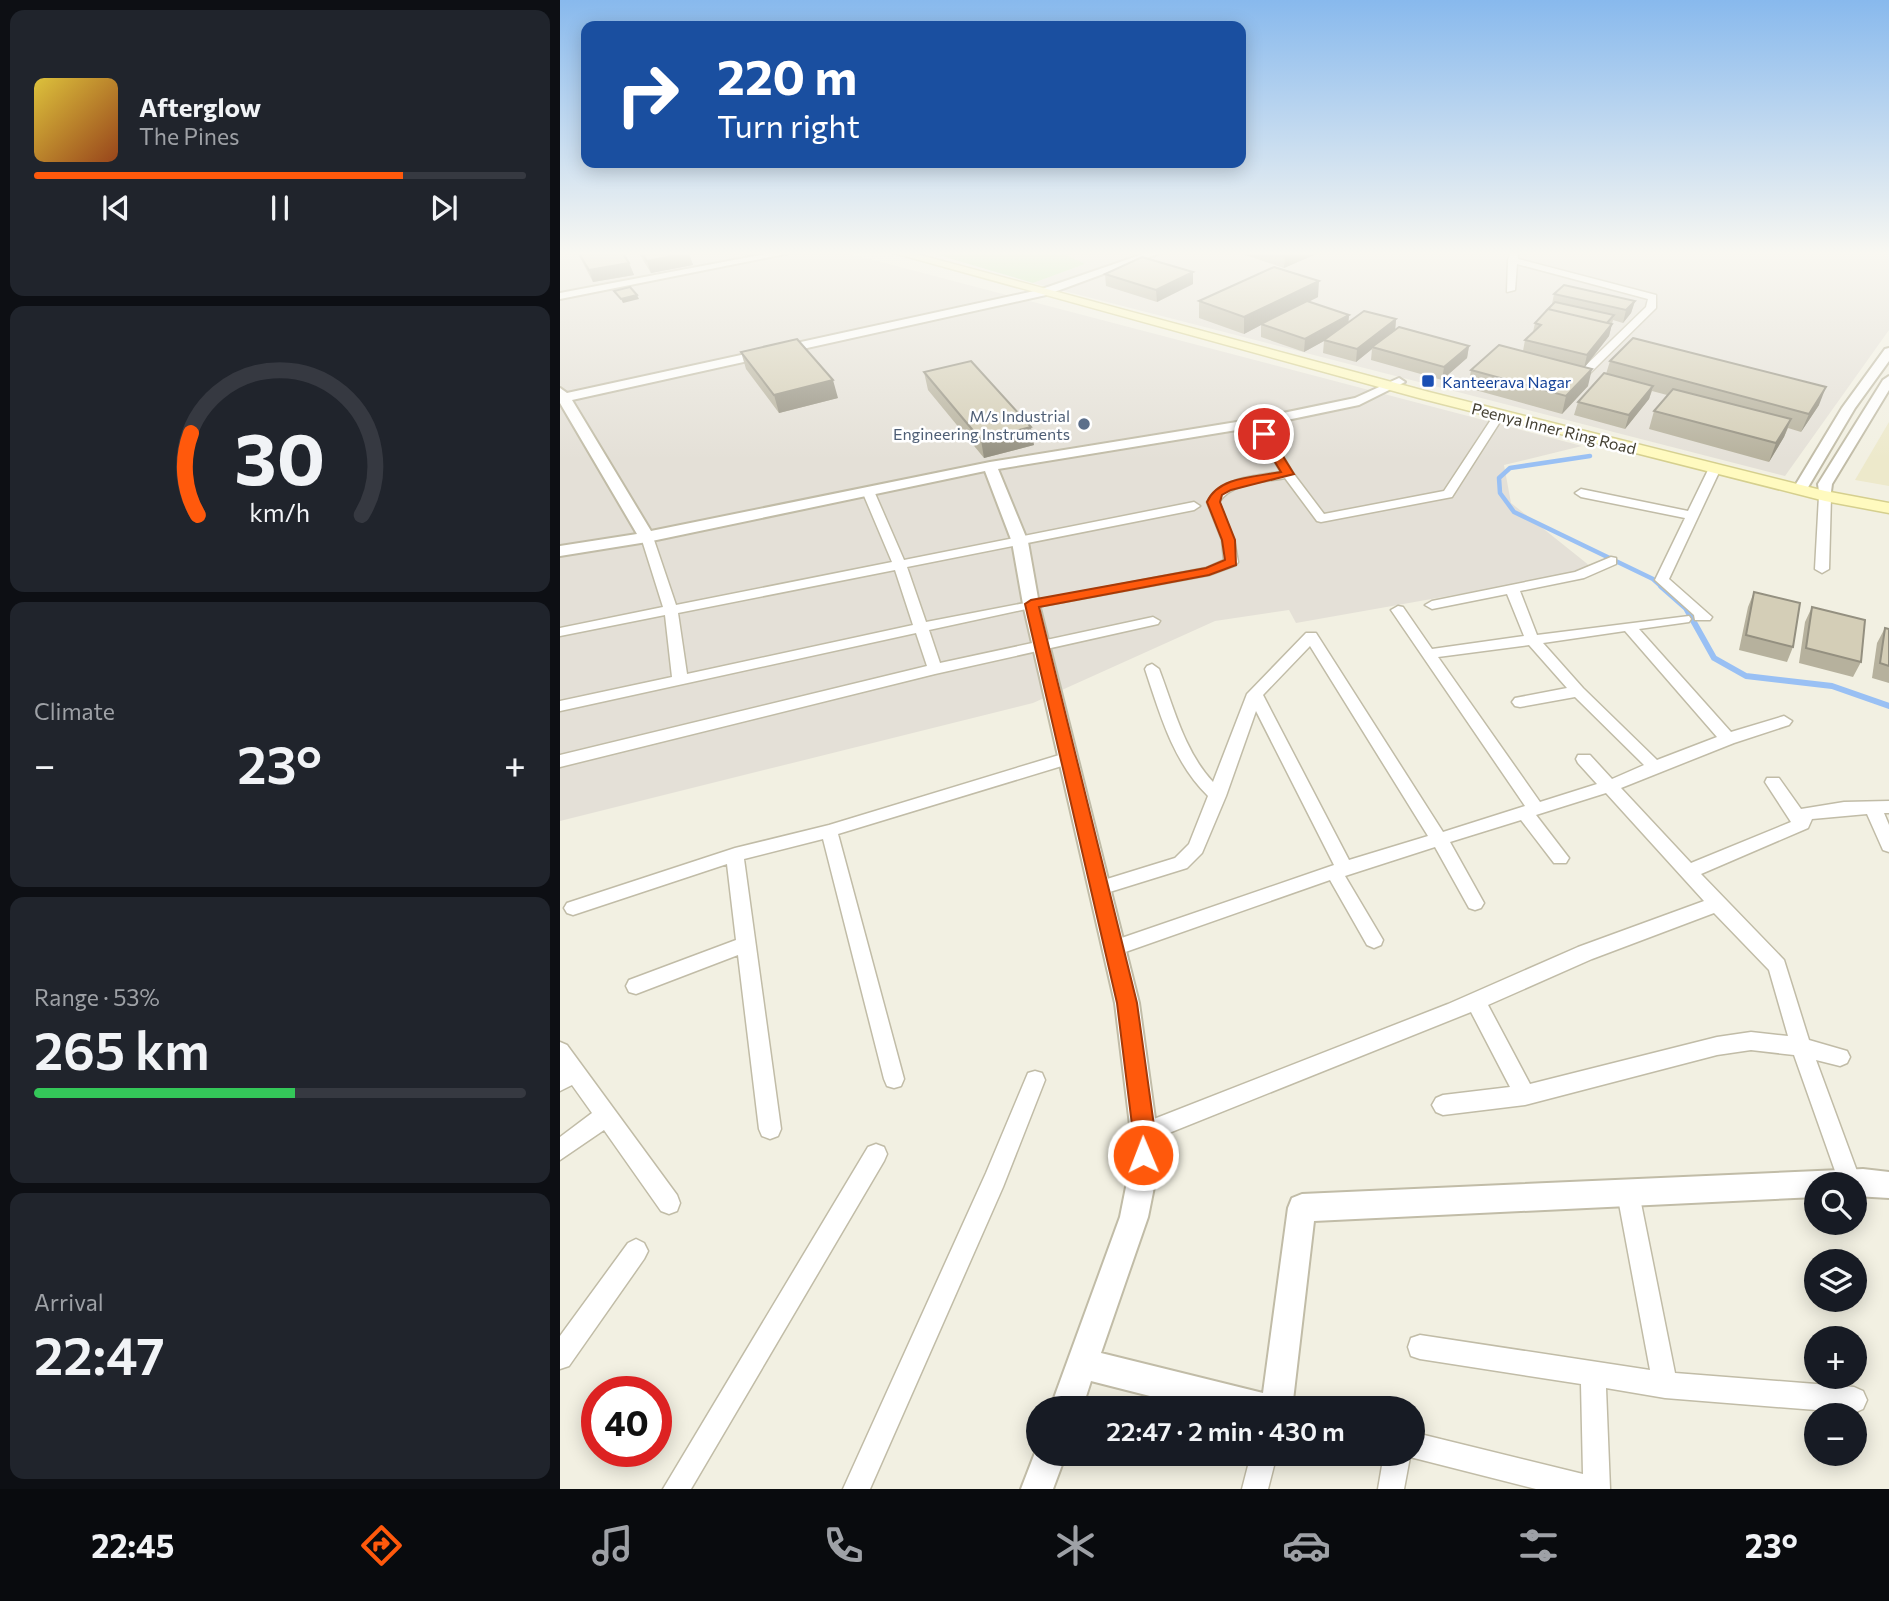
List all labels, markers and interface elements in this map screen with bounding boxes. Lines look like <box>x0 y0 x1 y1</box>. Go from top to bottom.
text: 220 m <box>717 45 857 105</box>
icon: right <box>602 49 693 140</box>
text: Afterglow <box>139 91 261 122</box>
text: Turn right <box>717 105 860 145</box>
text: The Pines <box>139 122 240 150</box>
icon: previous <box>97 189 135 227</box>
icon: pause <box>261 189 299 227</box>
icon: next <box>425 189 463 227</box>
place label: Kanteerava Nagar <box>1442 372 1572 391</box>
marker: Kanteerava Nagar <box>1420 373 1436 389</box>
street label: Peenya Inner Ring Road <box>1470 398 1638 458</box>
pin <box>1234 404 1294 464</box>
place label: M/s Industrial Engineering Instruments <box>893 406 1070 443</box>
text: 30 <box>235 411 325 500</box>
icon: arrive <box>1245 415 1283 453</box>
marker: M/s Industrial Engineering Instruments <box>1076 416 1092 432</box>
text: km/h <box>250 496 310 526</box>
text: Climate <box>34 697 115 725</box>
text: 23° <box>237 731 322 795</box>
text: − <box>34 740 56 787</box>
text: + <box>504 740 526 787</box>
text: Range · 53% <box>34 983 160 1011</box>
text: 265 km <box>34 1017 210 1081</box>
position arrow <box>1106 1118 1180 1192</box>
map controls <box>1804 1172 1867 1466</box>
button: search <box>1804 1172 1867 1235</box>
button: layers <box>1804 1249 1867 1312</box>
text: Arrival <box>34 1288 104 1316</box>
text: 22:47 <box>34 1322 165 1386</box>
button: + <box>1804 1326 1867 1389</box>
speed limit sign: 40 <box>581 1376 672 1467</box>
button: − <box>1804 1403 1867 1466</box>
text: 22:47 · 2 min · 430 m <box>1106 1415 1345 1446</box>
icon: directions <box>357 1521 406 1570</box>
icon: music <box>588 1521 637 1570</box>
icon: phone <box>819 1521 868 1570</box>
icon: climate <box>1051 1521 1100 1570</box>
icon: car <box>1282 1521 1331 1570</box>
icon: filters <box>1514 1521 1563 1570</box>
text: 22:45 <box>91 1525 174 1565</box>
text: 23° <box>1745 1525 1798 1565</box>

